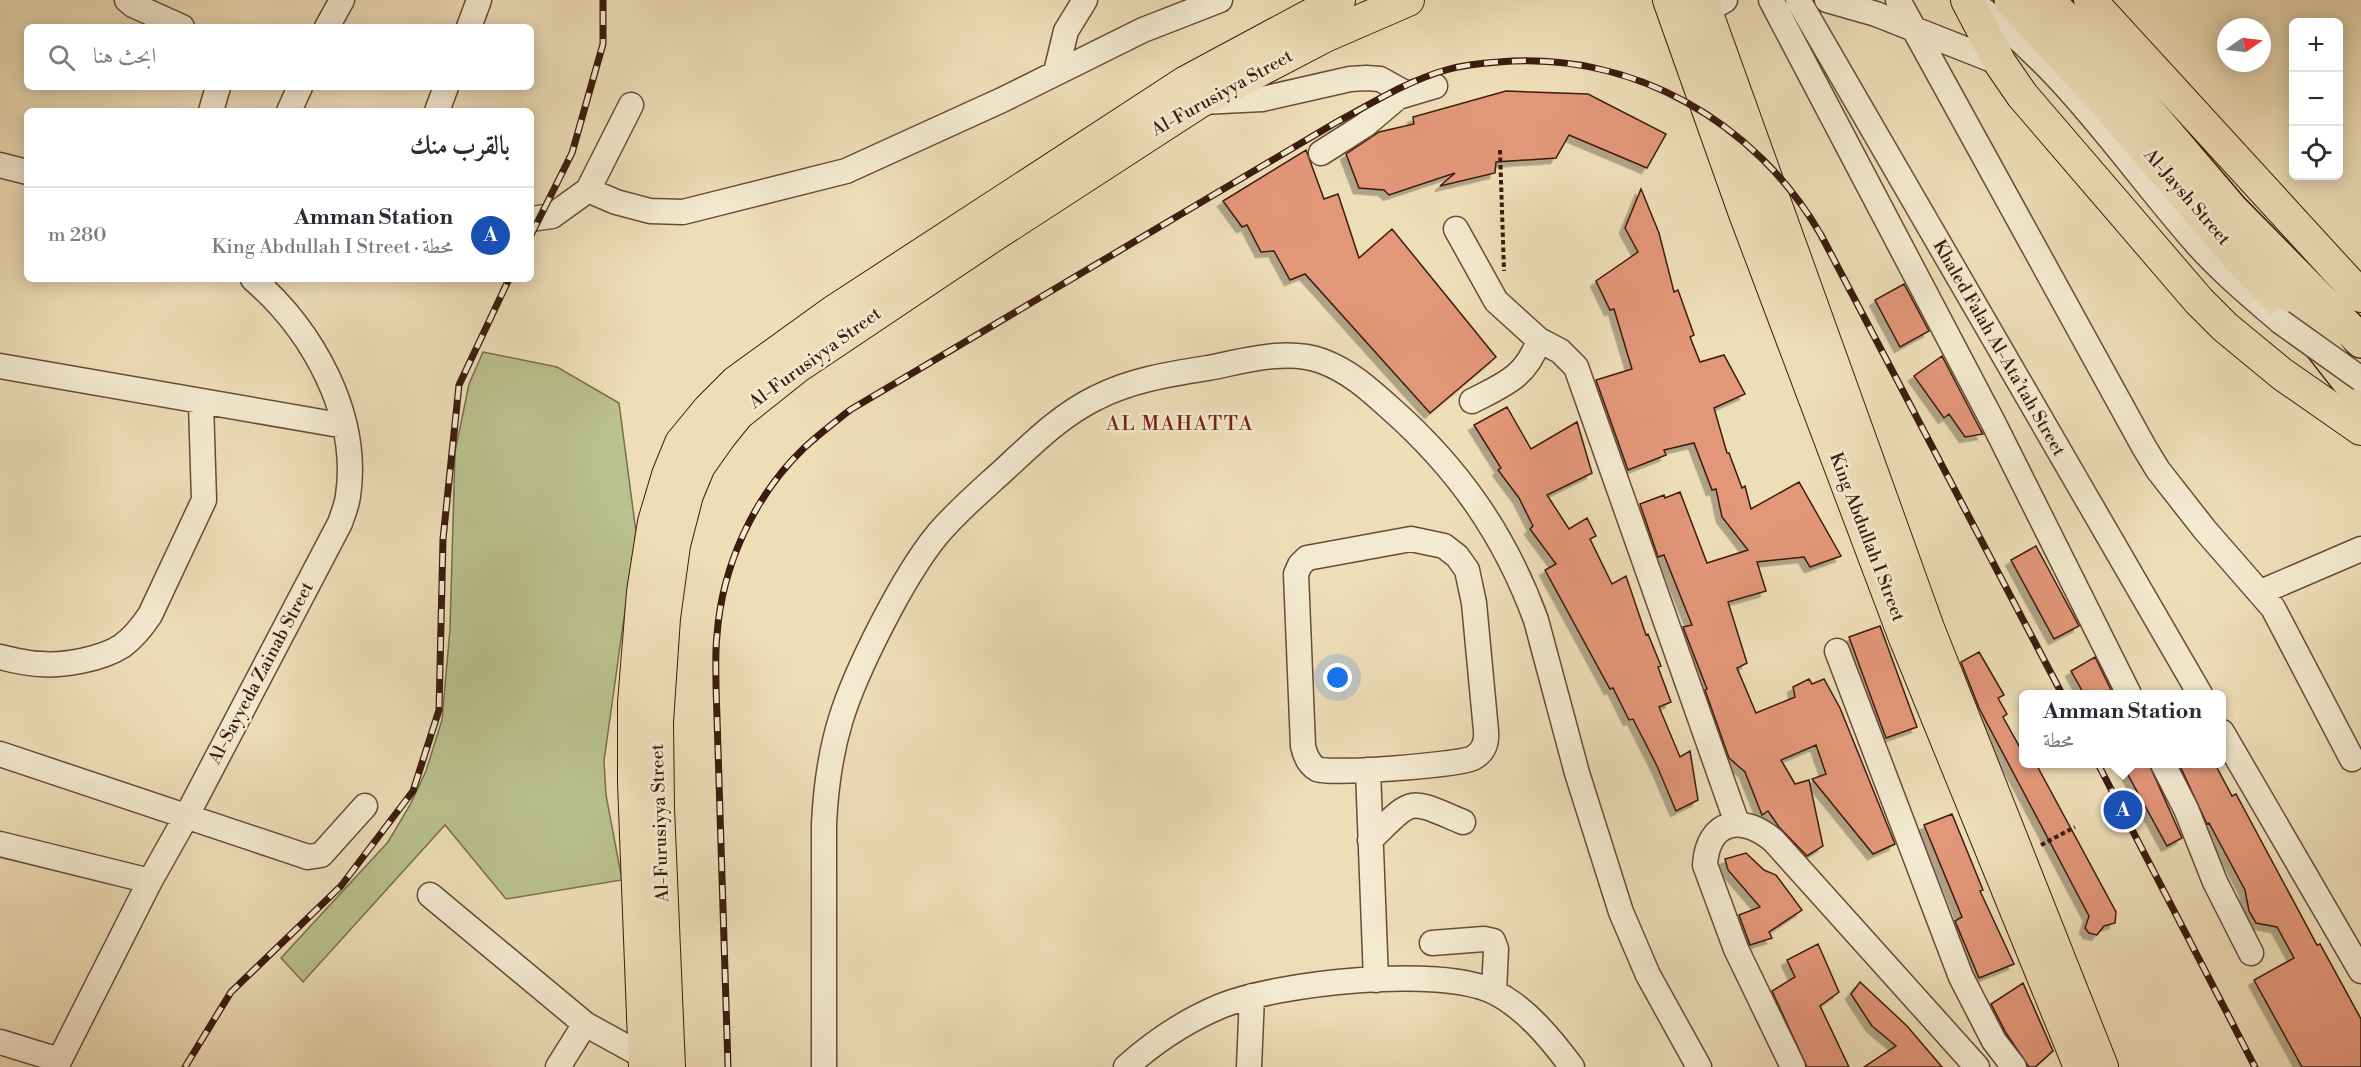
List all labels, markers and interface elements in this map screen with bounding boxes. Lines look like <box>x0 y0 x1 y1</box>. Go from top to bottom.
north arrow <box>2217 18 2271 72</box>
map controls <box>2289 18 2343 180</box>
button: + <box>2289 18 2343 72</box>
search box <box>24 24 534 90</box>
icon: search <box>45 41 78 74</box>
text: ابحث هنا <box>93 43 156 70</box>
street label: Al-Furusiyya Street <box>1146 44 1297 142</box>
button: − <box>2289 72 2343 126</box>
button: locate <box>2289 126 2343 180</box>
text: بالقرب منك <box>410 130 510 162</box>
street label: Al-Jaysh Street <box>2138 143 2236 251</box>
text: Amman Station <box>294 204 453 231</box>
text: 280 m <box>48 223 107 248</box>
text: A <box>483 223 498 248</box>
text: محطة · King Abdullah I Street <box>212 235 453 260</box>
street label: Khaled Falah Al-Ata’tah Street <box>1927 236 2071 461</box>
street label: Al-Furusiyya Street <box>743 302 886 414</box>
district label: AL MAHATTA <box>1105 412 1254 437</box>
street label: King Abdullah I Street <box>1824 449 1910 625</box>
street label: Al-Sayyeda Zainab Street <box>203 577 319 769</box>
your location <box>1323 663 1352 692</box>
popup <box>2019 690 2226 768</box>
text: Amman Station <box>2043 698 2202 725</box>
text: محطة <box>2043 729 2074 754</box>
street label: Al-Furusiyya Street <box>646 743 674 903</box>
pin: A <box>2104 788 2142 832</box>

